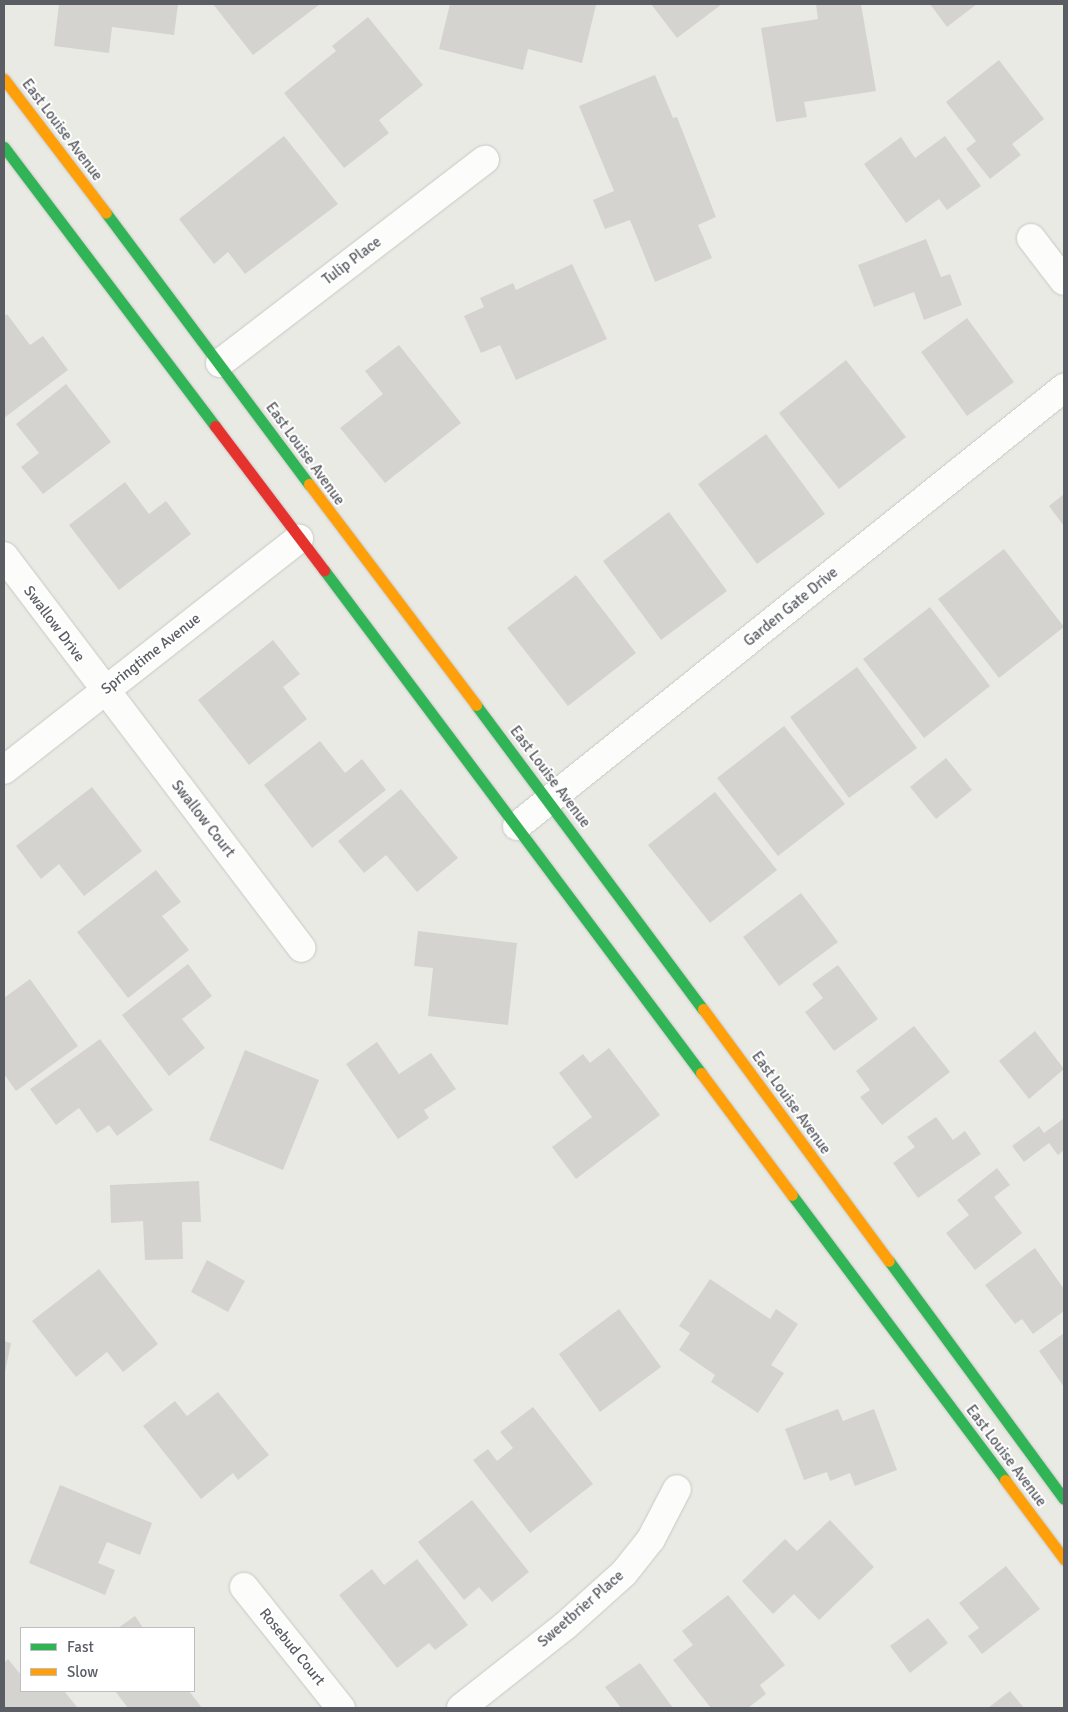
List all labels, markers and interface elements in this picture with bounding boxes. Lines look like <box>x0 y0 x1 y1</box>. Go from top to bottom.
street label: East Louise Avenue <box>18 76 106 184</box>
street label: Tulip Place <box>319 233 385 289</box>
street label: East Louise Avenue <box>262 399 348 509</box>
street label: Garden Gate Drive <box>740 563 842 651</box>
street label: Swallow Drive <box>20 583 88 665</box>
street label: Springtime Avenue <box>98 610 204 698</box>
street label: East Louise Avenue <box>506 723 594 831</box>
street label: Swallow Court <box>167 777 239 861</box>
street label: East Louise Avenue <box>748 1048 834 1158</box>
street label: East Louise Avenue <box>962 1402 1050 1510</box>
street label: Sweetbrier Place <box>534 1567 628 1651</box>
street label: Rosebud Court <box>255 1605 329 1689</box>
legend <box>20 1627 195 1692</box>
text: Fast <box>67 1638 94 1656</box>
text: Slow <box>67 1663 98 1681</box>

